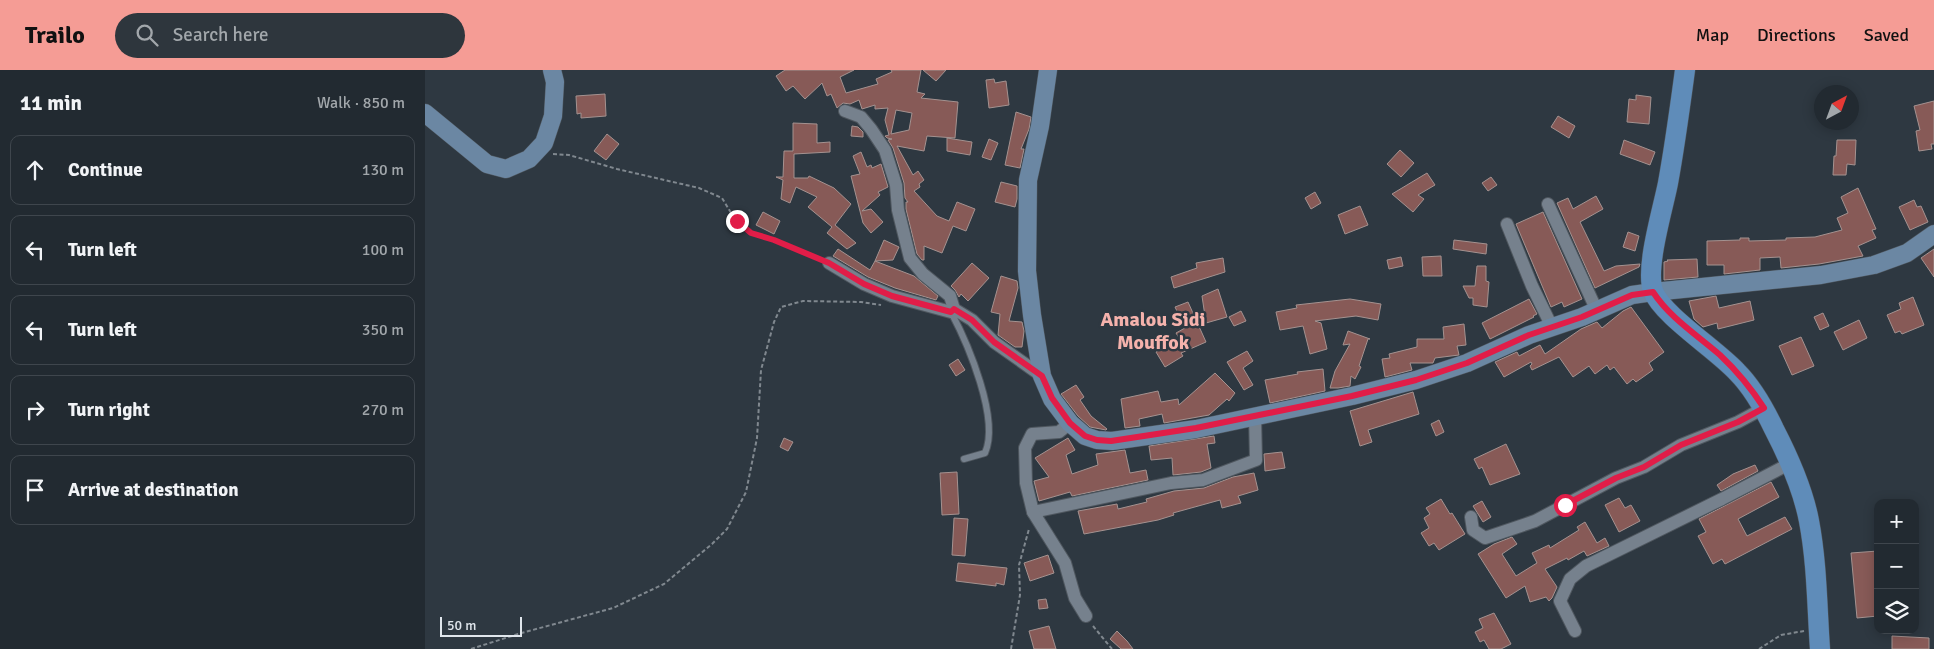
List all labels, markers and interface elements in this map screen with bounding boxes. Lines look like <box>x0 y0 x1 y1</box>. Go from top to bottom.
search box <box>115 13 465 58</box>
text: Trailo <box>25 20 85 50</box>
icon: search <box>133 21 161 49</box>
text: Search here <box>173 23 269 47</box>
text: Map <box>1696 24 1729 46</box>
text: Directions <box>1757 24 1836 46</box>
text: Saved <box>1864 24 1909 46</box>
north arrow <box>1814 85 1859 130</box>
text: 11 min <box>20 90 82 116</box>
text: Walk · 850 m <box>317 93 405 113</box>
icon: ahead <box>21 156 49 184</box>
text: Continue <box>68 158 143 182</box>
text: 130 m <box>362 160 404 180</box>
route end <box>726 210 749 233</box>
icon: left <box>21 236 49 264</box>
text: Turn left <box>68 238 137 262</box>
text: 100 m <box>362 240 404 260</box>
district label: Amalou Sidi Mouffok <box>1101 307 1205 355</box>
icon: left <box>21 316 49 344</box>
text: Turn left <box>68 318 137 342</box>
text: 350 m <box>362 320 404 340</box>
icon: right <box>21 396 49 424</box>
text: Turn right <box>68 398 150 422</box>
text: 270 m <box>362 400 404 420</box>
icon: arrive <box>21 476 49 504</box>
text: Arrive at destination <box>68 478 239 502</box>
route start <box>1554 494 1577 517</box>
map controls <box>1874 499 1919 634</box>
button: + <box>1874 499 1919 544</box>
button: − <box>1874 544 1919 589</box>
button: layers <box>1874 589 1919 634</box>
scale bar <box>440 614 523 637</box>
text: 50 m <box>447 617 476 634</box>

